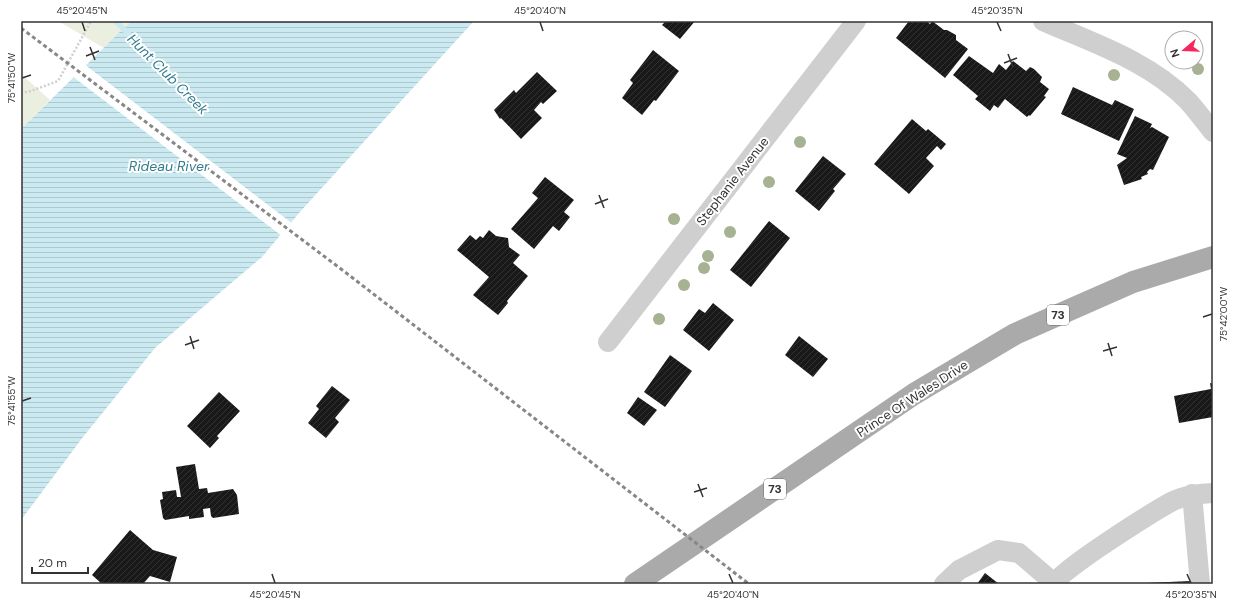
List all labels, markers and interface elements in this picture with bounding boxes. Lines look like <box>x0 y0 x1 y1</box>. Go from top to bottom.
text: 45°20'45"N <box>57 4 108 17</box>
text: 45°20'40"N <box>514 4 566 17</box>
text: 45°20'35"N <box>971 4 1023 17</box>
water label: Hunt Club Creek <box>124 30 213 119</box>
north arrow <box>1164 30 1204 70</box>
text: N <box>1167 47 1182 59</box>
text: 75°41'50"W <box>5 52 18 103</box>
street label: Stephanie Avenue <box>692 133 772 229</box>
water label: Rideau River <box>129 157 210 175</box>
text: 75°42'00"W <box>1217 287 1230 341</box>
road number: 73 <box>1047 305 1069 325</box>
street label: Prince Of Wales Drive <box>853 356 971 441</box>
text: 75°41'55"W <box>5 376 18 426</box>
road number: 73 <box>764 479 786 499</box>
scale bar <box>32 549 88 575</box>
text: 20 m <box>38 555 67 571</box>
text: 45°20'45"N <box>250 588 301 601</box>
text: 45°20'40"N <box>707 588 759 601</box>
text: 45°20'35"N <box>1165 588 1217 601</box>

